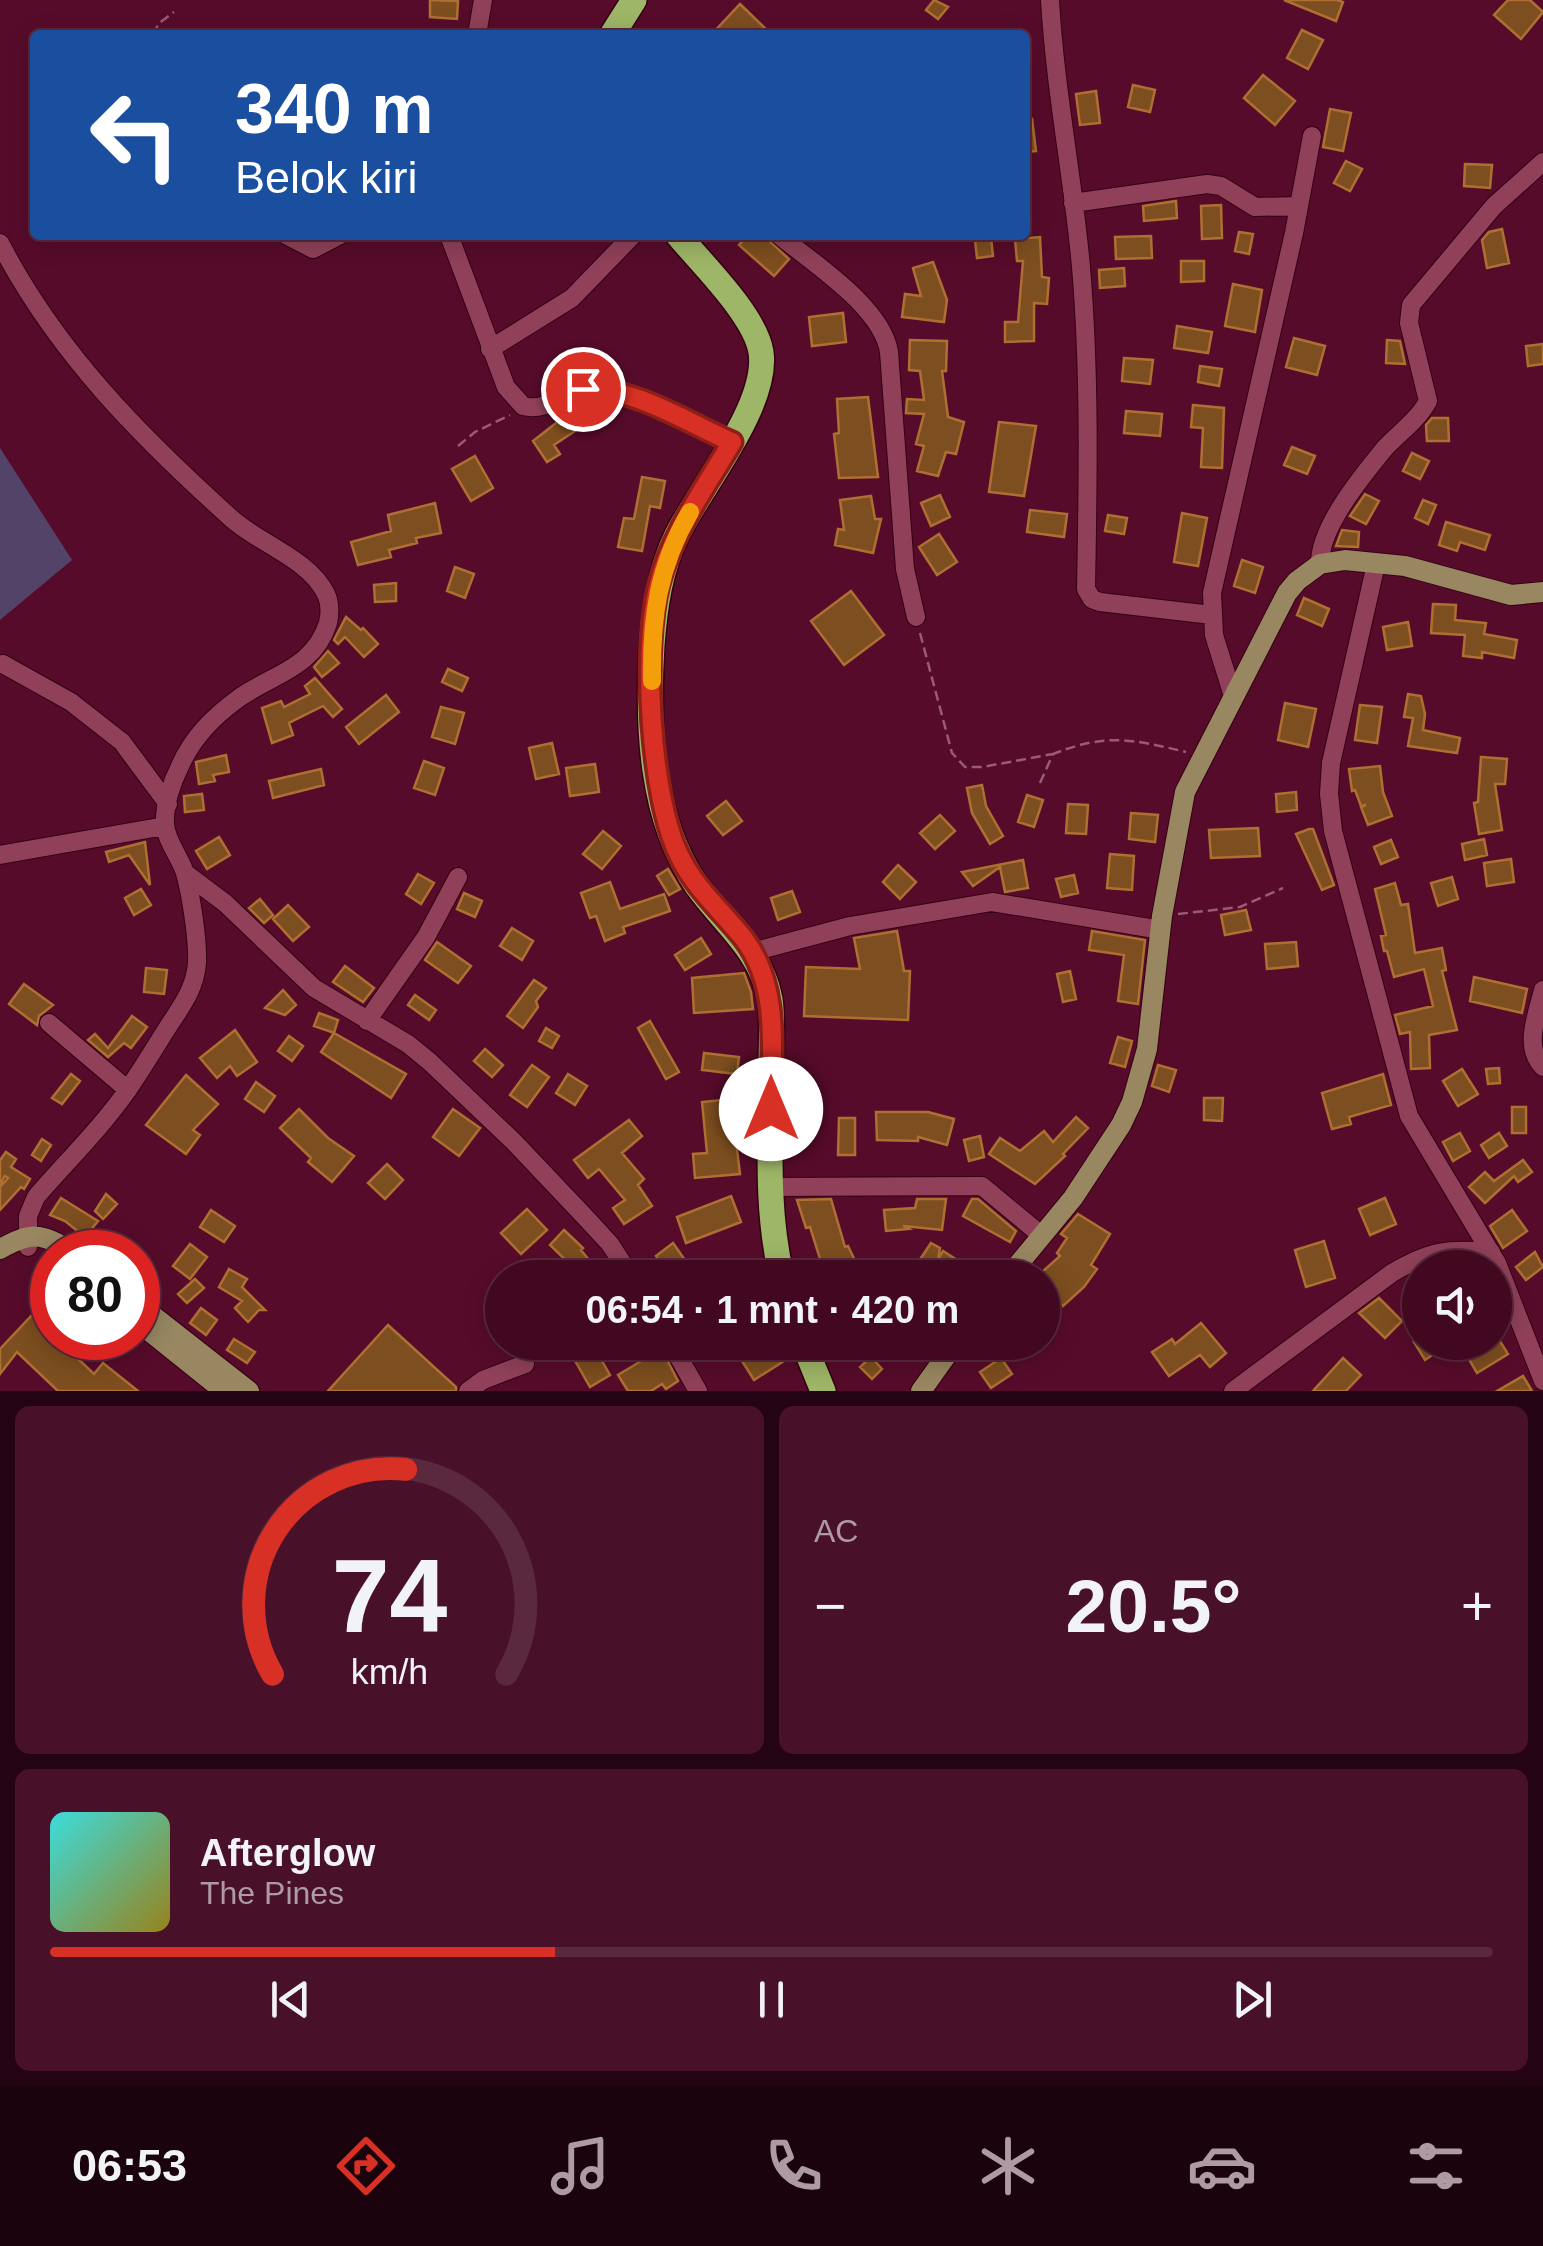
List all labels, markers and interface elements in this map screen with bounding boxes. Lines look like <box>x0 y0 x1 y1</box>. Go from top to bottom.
icon: left <box>70 70 200 200</box>
text: 340 m <box>235 70 433 148</box>
text: Belok kiri <box>235 152 418 203</box>
pin <box>541 347 626 432</box>
icon: arrive <box>556 362 611 417</box>
position arrow <box>719 1057 823 1161</box>
speed limit sign: 80 <box>30 1230 160 1360</box>
map controls <box>1402 1250 1512 1360</box>
button: sound <box>1402 1250 1512 1360</box>
text: 06:54 · 1 mnt · 420 m <box>586 1289 959 1331</box>
text: AC <box>814 1513 858 1549</box>
text: 74 <box>332 1538 447 1654</box>
text: 20.5° <box>1066 1564 1241 1648</box>
text: − <box>814 1575 846 1637</box>
text: + <box>1461 1575 1493 1637</box>
text: km/h <box>351 1652 428 1692</box>
text: Afterglow <box>200 1832 375 1874</box>
text: The Pines <box>200 1875 344 1911</box>
icon: previous <box>263 1972 318 2027</box>
icon: pause <box>744 1972 799 2027</box>
icon: next <box>1225 1972 1280 2027</box>
icon: directions <box>331 2131 401 2201</box>
icon: music <box>545 2131 615 2201</box>
icon: phone <box>759 2131 829 2201</box>
icon: climate <box>973 2131 1043 2201</box>
icon: car <box>1187 2131 1257 2201</box>
icon: filters <box>1401 2131 1471 2201</box>
text: 06:53 <box>72 2140 187 2191</box>

